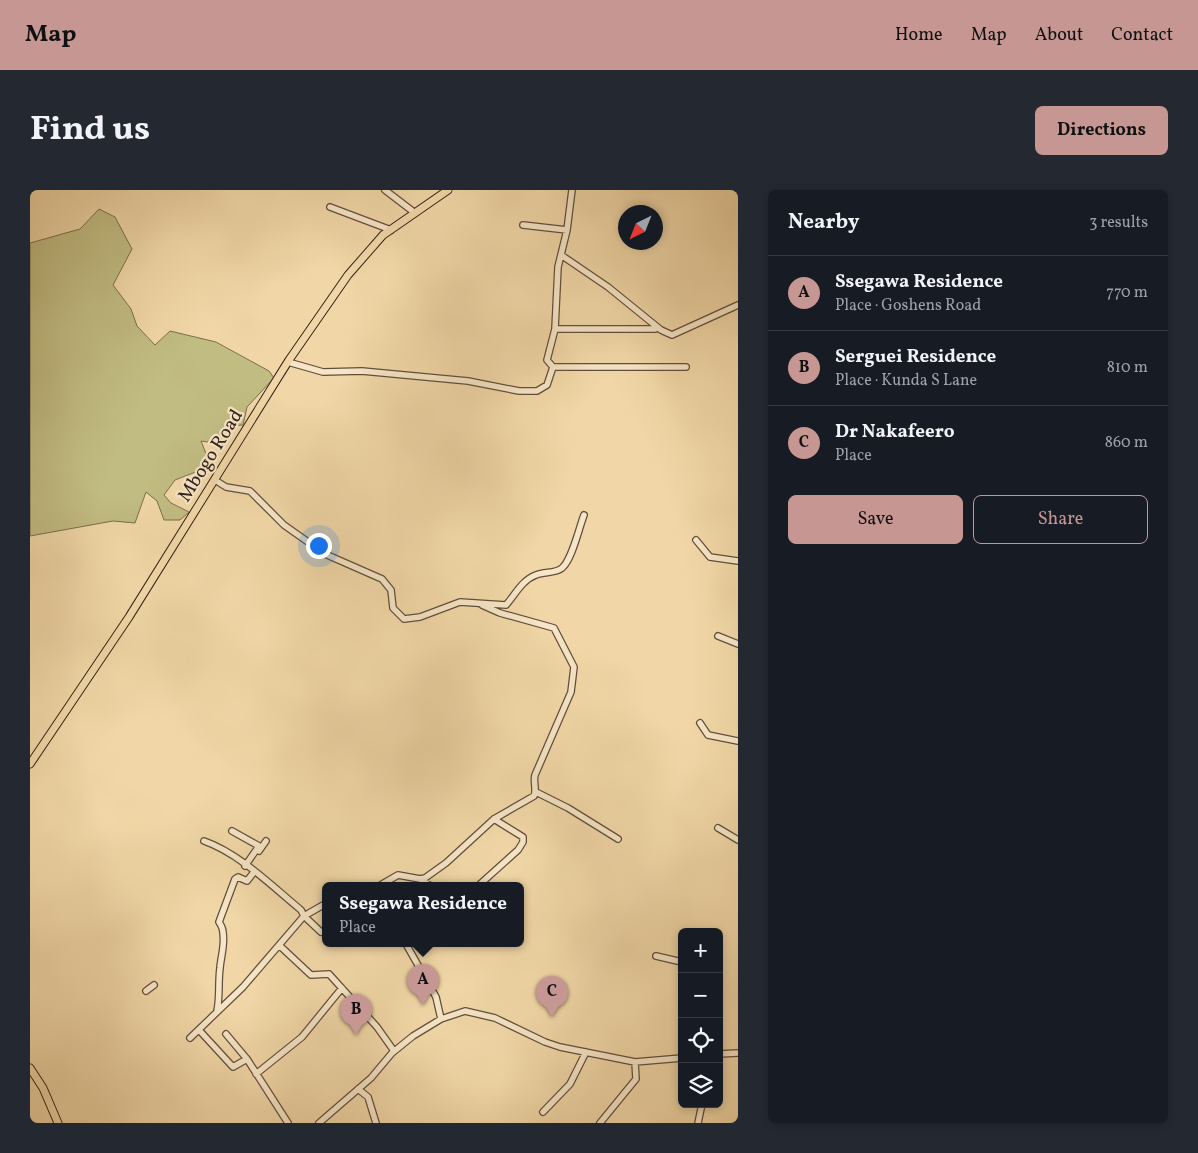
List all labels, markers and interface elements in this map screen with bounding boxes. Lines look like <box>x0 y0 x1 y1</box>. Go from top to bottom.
text: Map <box>25 18 76 52</box>
text: Home <box>895 23 943 48</box>
text: Map <box>971 23 1007 48</box>
text: About <box>1035 23 1083 48</box>
text: Contact <box>1111 23 1173 48</box>
text: Find us <box>30 106 150 154</box>
button: Directions <box>1035 106 1168 155</box>
north arrow <box>618 205 663 250</box>
text: Nearby <box>788 208 859 237</box>
text: 3 results <box>1089 212 1148 234</box>
text: Ssegawa Residence <box>835 269 1003 295</box>
text: A <box>798 282 810 304</box>
text: 770 m <box>1106 282 1148 304</box>
text: Place · Goshens Road <box>835 295 981 317</box>
text: Serguei Residence <box>835 344 996 370</box>
text: B <box>799 357 809 379</box>
text: 810 m <box>1107 357 1148 379</box>
text: Place · Kunda S Lane <box>835 370 977 392</box>
street label: Mbogo Road <box>172 405 250 507</box>
text: Dr Nakafeero <box>835 419 955 445</box>
text: C <box>799 432 809 454</box>
text: 860 m <box>1105 432 1148 454</box>
text: Place <box>835 445 872 467</box>
button: Save <box>788 495 963 544</box>
button: Share <box>973 495 1148 544</box>
your location <box>306 533 332 559</box>
popup <box>322 882 524 947</box>
text: Ssegawa Residence <box>339 891 507 917</box>
text: Place <box>339 917 376 939</box>
map controls <box>678 928 723 1108</box>
button: + <box>678 928 723 973</box>
pin: A <box>407 964 439 1005</box>
button: − <box>678 973 723 1018</box>
pin: C <box>536 976 568 1017</box>
pin: B <box>340 994 372 1035</box>
button: locate <box>678 1018 723 1063</box>
button: layers <box>678 1063 723 1108</box>

